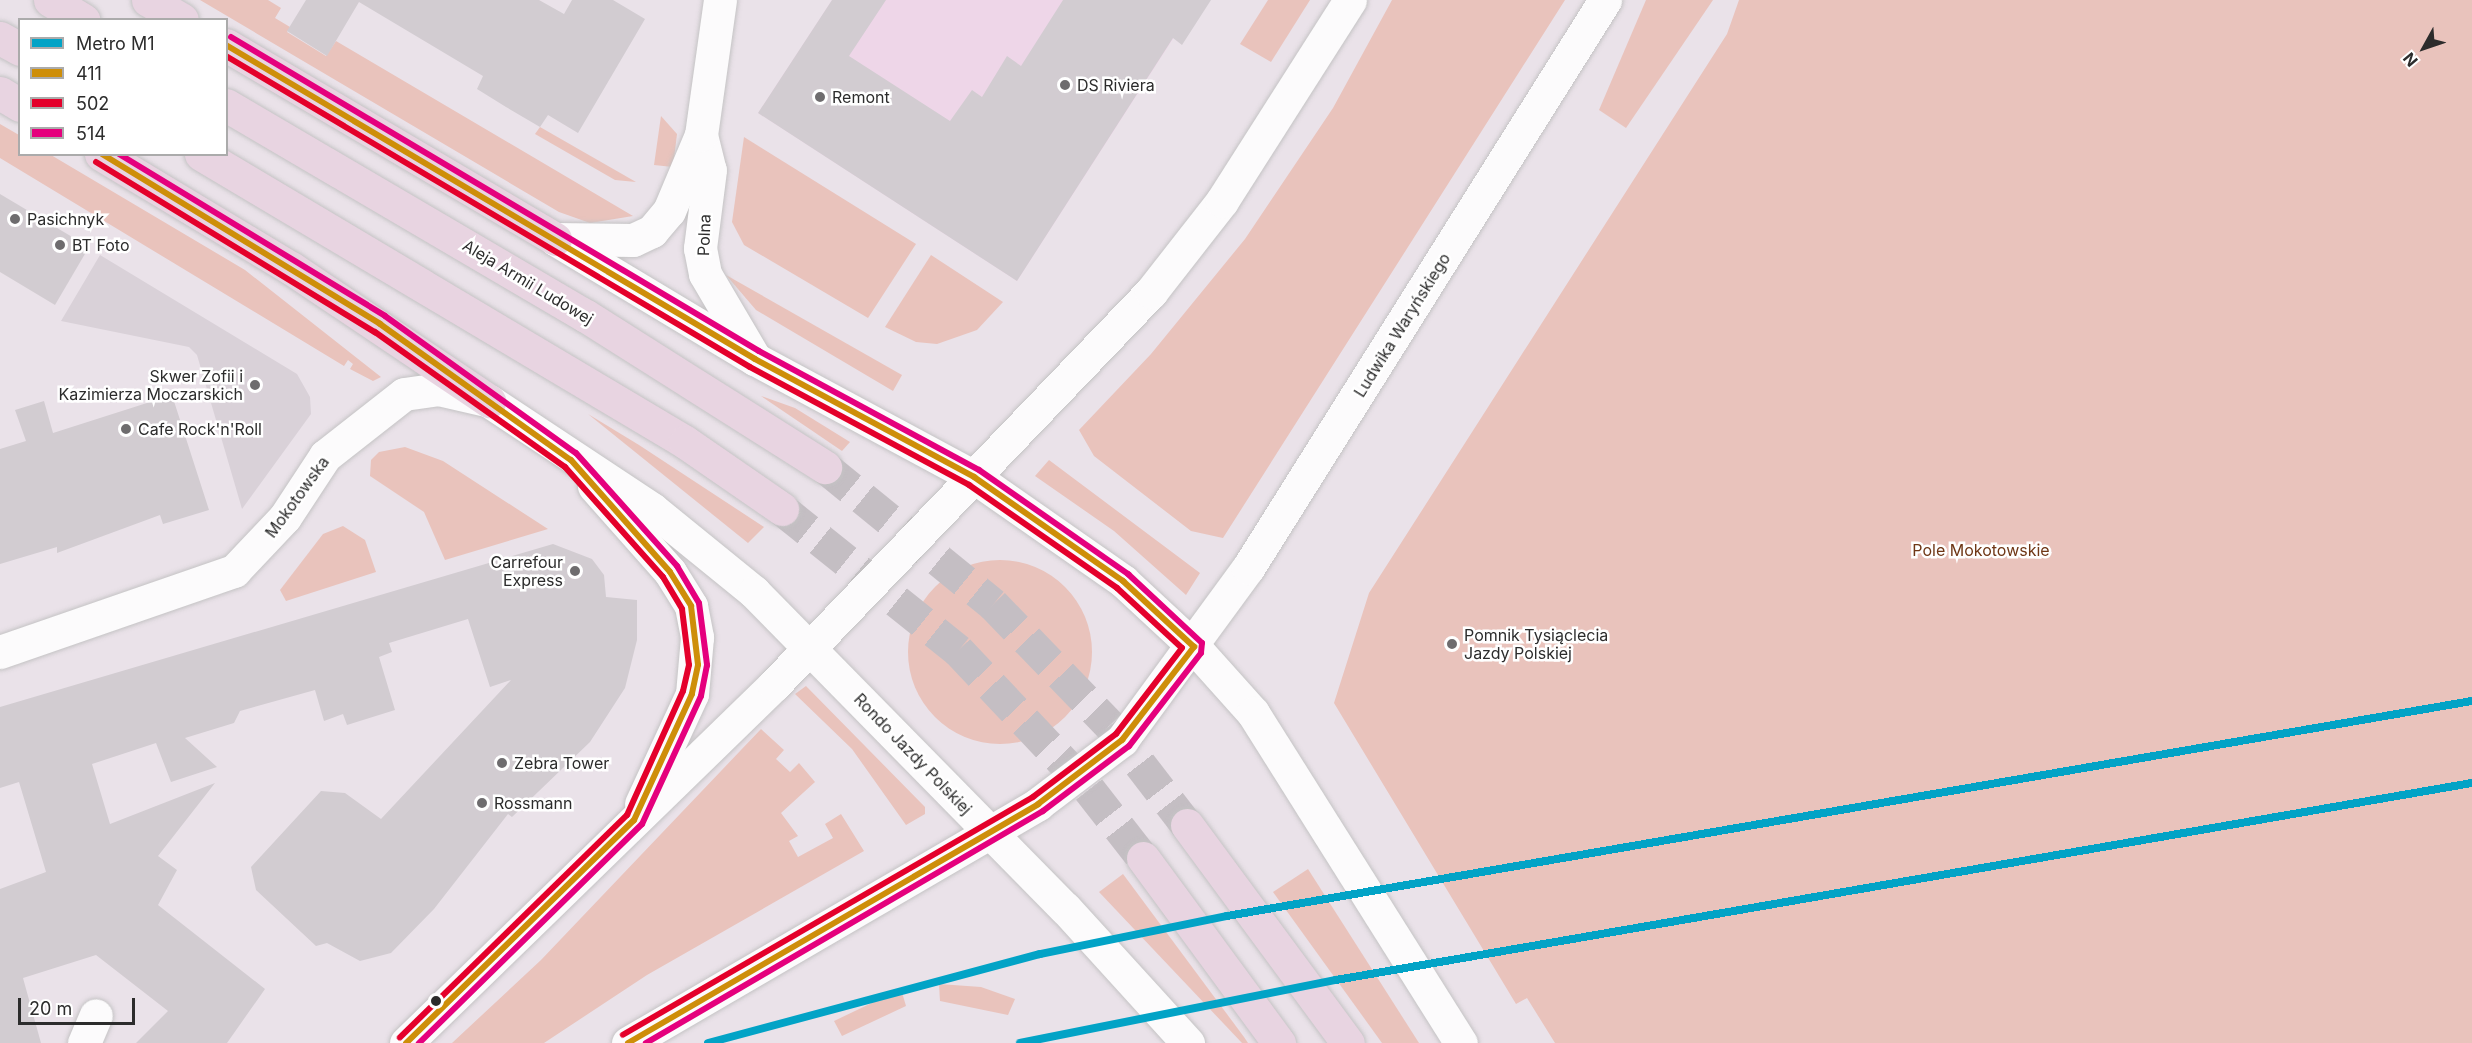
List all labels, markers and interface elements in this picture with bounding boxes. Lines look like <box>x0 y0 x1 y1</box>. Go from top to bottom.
legend <box>18 18 228 156</box>
north arrow <box>2394 18 2454 78</box>
text: Metro M1 <box>76 33 155 54</box>
text: N <box>2399 48 2422 71</box>
text: 411 <box>76 63 102 84</box>
place label: DS Riviera <box>1077 75 1155 95</box>
marker: DS Riviera <box>1058 78 1072 92</box>
place label: Remont <box>832 87 890 107</box>
marker: Remont <box>813 90 827 104</box>
text: 502 <box>76 93 109 114</box>
text: 514 <box>76 123 106 144</box>
place label: Pasichnyk <box>27 209 104 229</box>
marker: Pasichnyk <box>8 212 22 226</box>
street label: Polna <box>694 214 714 256</box>
place label: BT Foto <box>72 235 129 255</box>
street label: Aleja Armii Ludowej <box>459 235 597 329</box>
marker: BT Foto <box>53 238 67 252</box>
street label: Ludwika Waryńskiego <box>1350 250 1454 400</box>
place label: Skwer Zofii i Kazimierza Moczarskich <box>58 366 243 404</box>
marker: Skwer Zofii i Kazimierza Moczarskich <box>248 378 262 392</box>
place label: Cafe Rock'n'Roll <box>138 419 262 439</box>
marker: Cafe Rock'n'Roll <box>119 422 133 436</box>
street label: Mokotowska <box>261 453 333 541</box>
park label: Pole Mokotowskie <box>1912 540 2050 560</box>
place label: Carrefour Express <box>490 552 563 590</box>
marker: Carrefour Express <box>568 564 582 578</box>
place label: Pomnik Tysiąclecia Jazdy Polskiej <box>1464 625 1608 663</box>
marker: Pomnik Tysiąclecia Jazdy Polskiej <box>1445 637 1459 651</box>
street label: Rondo Jazdy Polskiej <box>850 689 976 819</box>
place label: Zebra Tower <box>514 753 609 773</box>
marker: Zebra Tower <box>495 756 509 770</box>
place label: Rossmann <box>494 793 572 813</box>
marker: Rossmann <box>475 796 489 810</box>
scale bar <box>21 986 138 1024</box>
unlabelled marker <box>430 995 442 1007</box>
text: 20 m <box>29 998 72 1019</box>

